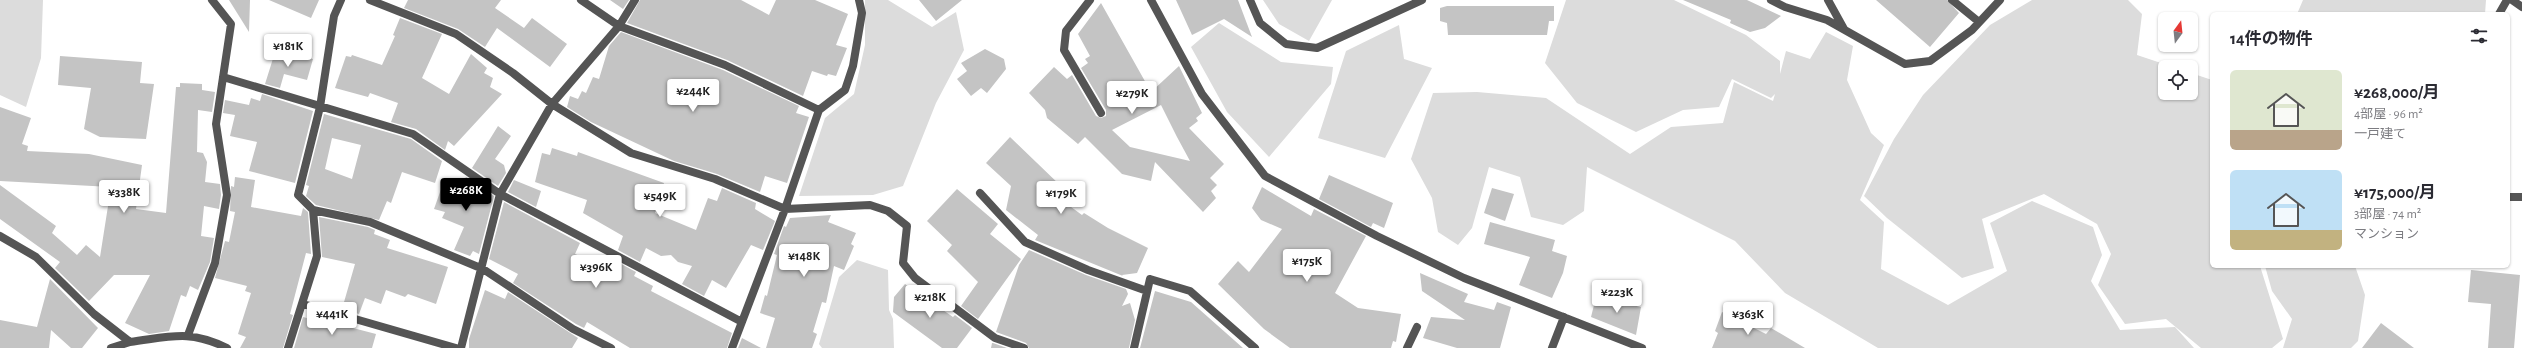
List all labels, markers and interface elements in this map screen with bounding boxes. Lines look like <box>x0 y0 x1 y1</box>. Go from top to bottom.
north arrow <box>2158 12 2198 52</box>
map controls <box>2158 12 2198 100</box>
icon: filters <box>2468 25 2490 47</box>
text: 14件の物件 <box>2230 30 2313 47</box>
pin: ¥181K <box>260 34 316 68</box>
text: ¥181K <box>273 40 303 53</box>
button: locate <box>2158 60 2198 100</box>
pin: ¥244K <box>665 79 721 113</box>
pin: ¥279K <box>1104 81 1160 115</box>
text: ¥268,000/月 <box>2354 84 2440 101</box>
text: ¥244K <box>676 85 710 98</box>
icon: home <box>2262 86 2310 134</box>
text: ¥279K <box>1116 87 1148 100</box>
text: 4部屋 · 96 m² <box>2354 108 2423 121</box>
text: 一戸建て <box>2354 128 2406 141</box>
pin: ¥268K <box>438 178 494 212</box>
pin: ¥338K <box>96 180 152 214</box>
pin: ¥179K <box>1033 181 1089 215</box>
text: ¥268K <box>449 184 483 197</box>
pin: ¥549K <box>632 184 688 218</box>
text: ¥175,000/月 <box>2354 184 2436 201</box>
text: ¥338K <box>108 186 140 199</box>
icon: home <box>2262 186 2310 234</box>
text: ¥179K <box>1045 187 1077 200</box>
text: ¥549K <box>644 190 676 203</box>
text: 3部屋 · 74 m² <box>2354 208 2421 221</box>
text: マンション <box>2354 228 2419 241</box>
pin: ¥148K <box>776 244 832 278</box>
pin: ¥175K <box>1279 249 1335 283</box>
text: ¥148K <box>788 250 820 263</box>
pin: ¥396K <box>568 255 624 289</box>
text: ¥175K <box>1292 255 1322 268</box>
text: ¥396K <box>580 261 612 274</box>
pin: ¥223K <box>1589 280 1645 314</box>
pin: ¥218K <box>902 285 958 319</box>
text: ¥223K <box>1601 286 1633 299</box>
text: ¥218K <box>914 291 946 304</box>
pin: ¥441K <box>304 302 360 336</box>
pin: ¥363K <box>1720 302 1776 336</box>
text: ¥441K <box>316 308 348 321</box>
text: ¥363K <box>1732 308 1764 321</box>

